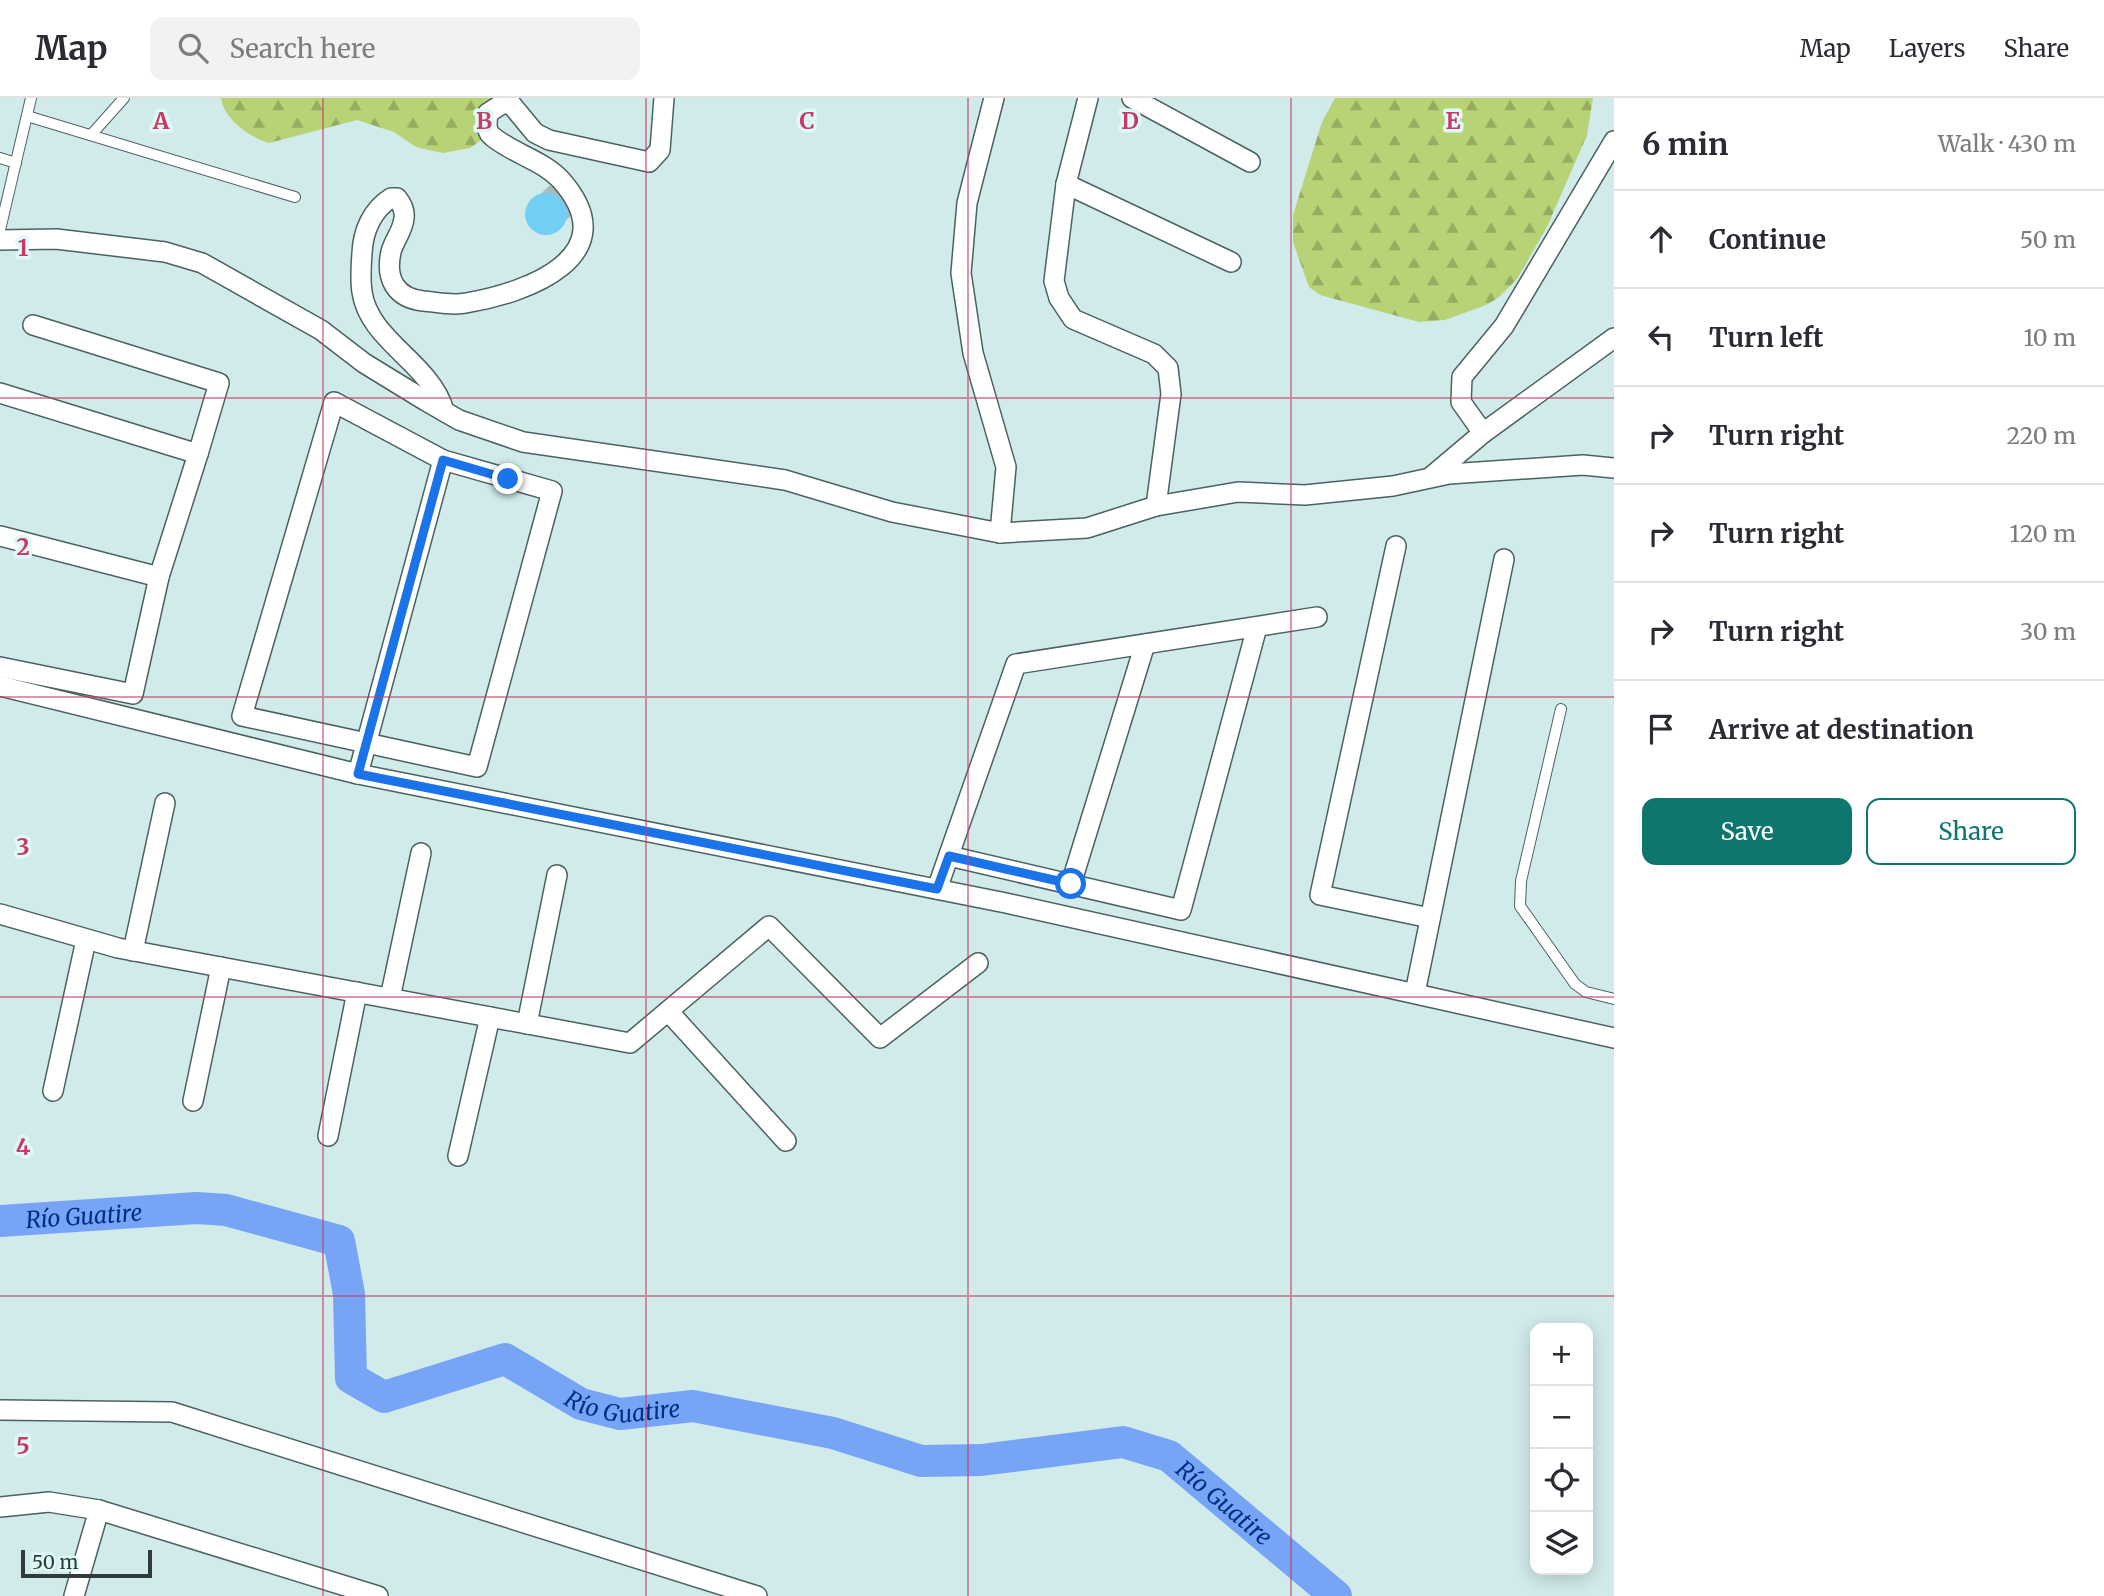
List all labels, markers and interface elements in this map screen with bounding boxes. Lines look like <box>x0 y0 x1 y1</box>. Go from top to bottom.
search box <box>150 17 640 80</box>
text: Map <box>35 28 108 69</box>
icon: search <box>174 29 212 67</box>
text: Search here <box>230 32 375 65</box>
text: Map <box>1800 33 1851 64</box>
text: Layers <box>1889 33 1965 64</box>
text: Share <box>2003 33 2069 64</box>
text: A <box>152 106 170 135</box>
text: B <box>476 106 492 135</box>
text: C <box>799 106 815 135</box>
text: D <box>1121 106 1139 135</box>
text: E <box>1445 106 1461 135</box>
text: 6 min <box>1642 125 1728 163</box>
text: Walk · 430 m <box>1938 129 2076 158</box>
icon: ahead <box>1642 220 1680 258</box>
text: Continue <box>1709 223 1826 256</box>
text: 50 m <box>2020 225 2076 254</box>
text: 1 <box>18 233 29 262</box>
icon: left <box>1642 318 1680 356</box>
text: Turn left <box>1709 321 1823 354</box>
text: 10 m <box>2023 323 2076 352</box>
icon: right <box>1642 416 1680 454</box>
text: Turn right <box>1709 419 1844 452</box>
text: 220 m <box>2006 421 2076 450</box>
route end <box>492 463 523 494</box>
icon: right <box>1642 514 1680 552</box>
text: Turn right <box>1709 517 1844 550</box>
text: 120 m <box>2010 519 2076 548</box>
text: 2 <box>16 532 30 561</box>
icon: right <box>1642 612 1680 650</box>
text: Turn right <box>1709 615 1844 648</box>
text: 30 m <box>2020 617 2076 646</box>
icon: arrive <box>1642 710 1680 748</box>
text: Arrive at destination <box>1709 713 1974 746</box>
button: Save <box>1642 798 1852 865</box>
button: Share <box>1866 798 2076 865</box>
text: 3 <box>16 832 30 861</box>
route start <box>1055 868 1086 899</box>
text: 4 <box>16 1132 31 1161</box>
water label: Río Guatire <box>25 1197 143 1234</box>
map controls <box>1530 1323 1593 1575</box>
button: + <box>1530 1323 1593 1386</box>
water label: Río Guatire <box>560 1383 681 1429</box>
button: − <box>1530 1386 1593 1449</box>
text: 5 <box>16 1431 30 1460</box>
button: locate <box>1530 1449 1593 1512</box>
water label: Río Guatire <box>1170 1454 1278 1551</box>
button: layers <box>1530 1512 1593 1575</box>
scale bar <box>21 1547 152 1579</box>
text: 50 m <box>32 1550 78 1574</box>

